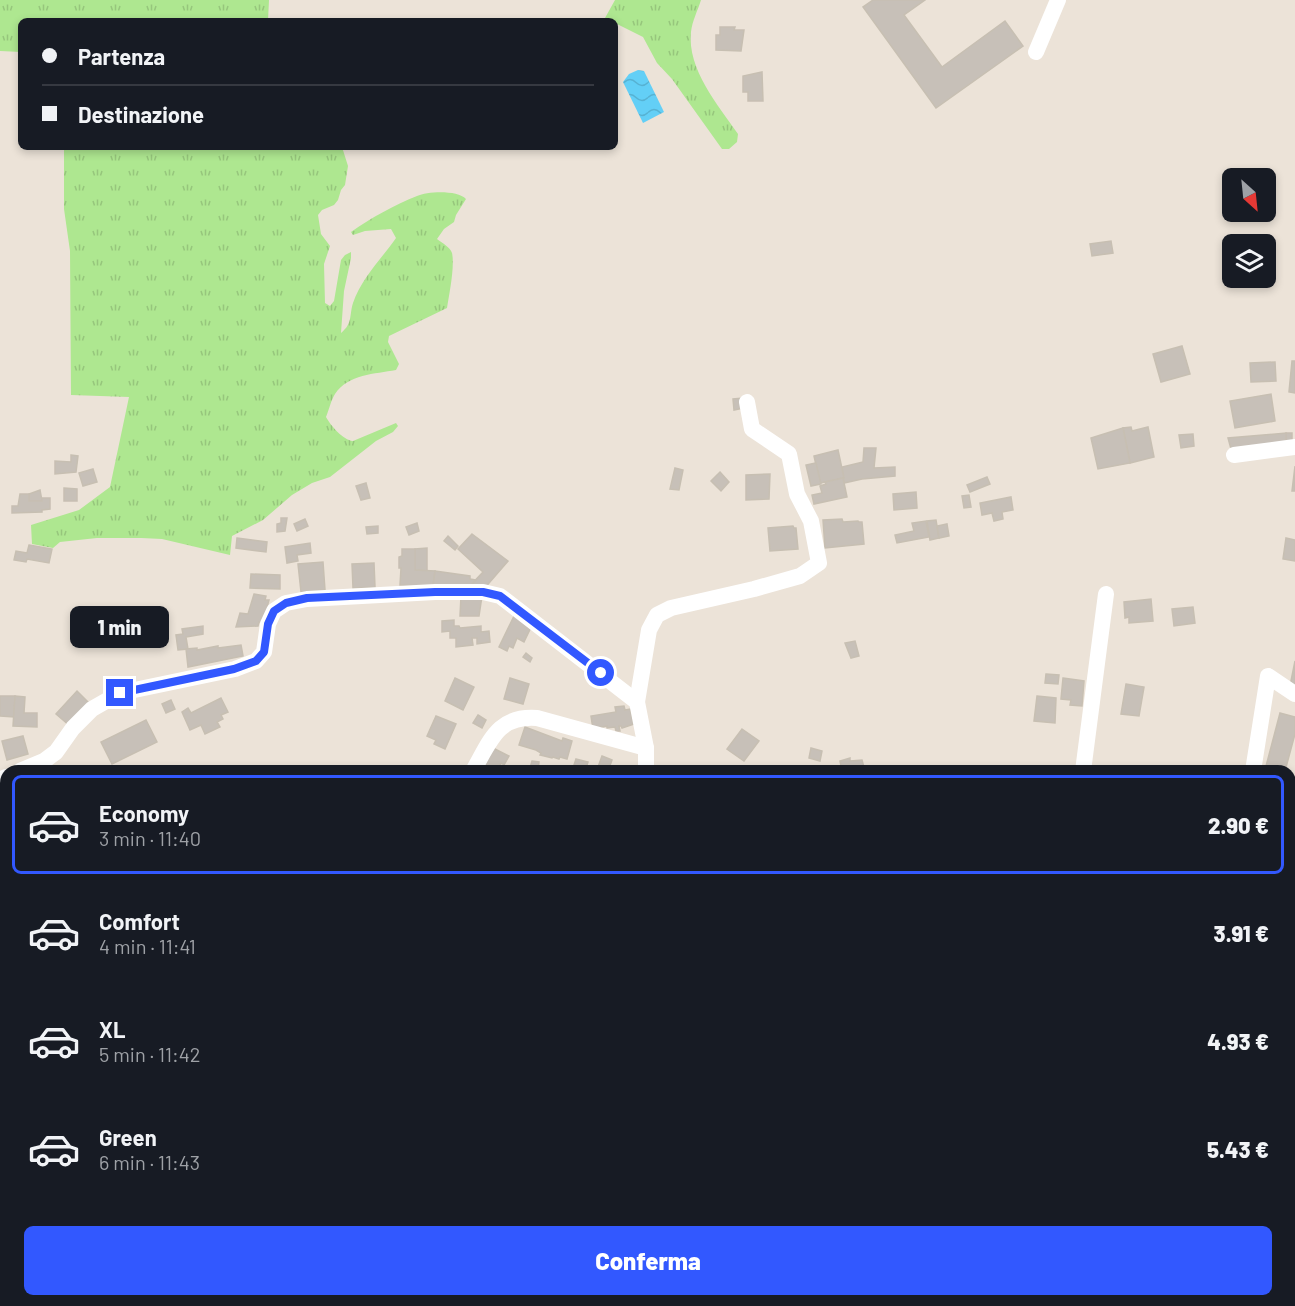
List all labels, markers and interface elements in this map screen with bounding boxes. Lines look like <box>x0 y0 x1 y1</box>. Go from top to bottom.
text: Partenza <box>78 43 165 69</box>
text: Destinazione <box>78 101 204 127</box>
north arrow <box>1222 168 1276 222</box>
map controls <box>1222 168 1276 288</box>
button: layers <box>1222 234 1276 288</box>
callout: 1 min <box>70 606 170 648</box>
text: 1 min <box>98 615 141 639</box>
route start <box>587 659 614 686</box>
route end <box>106 679 133 706</box>
icon: car <box>27 798 81 852</box>
text: Economy <box>99 800 189 826</box>
text: 2.90 € <box>1208 812 1269 838</box>
text: 3 min · 11:40 <box>99 826 201 850</box>
icon: car <box>27 906 81 960</box>
text: Comfort <box>99 908 180 934</box>
text: 3.91 € <box>1214 920 1269 946</box>
text: 4 min · 11:41 <box>99 934 196 958</box>
icon: car <box>27 1014 81 1068</box>
text: XL <box>99 1016 125 1042</box>
text: 4.93 € <box>1207 1028 1269 1054</box>
text: 5 min · 11:42 <box>99 1042 200 1066</box>
icon: car <box>27 1122 81 1176</box>
text: Green <box>99 1124 157 1150</box>
text: 5.43 € <box>1207 1136 1269 1162</box>
text: 6 min · 11:43 <box>99 1150 200 1174</box>
button: Conferma <box>24 1226 1272 1295</box>

